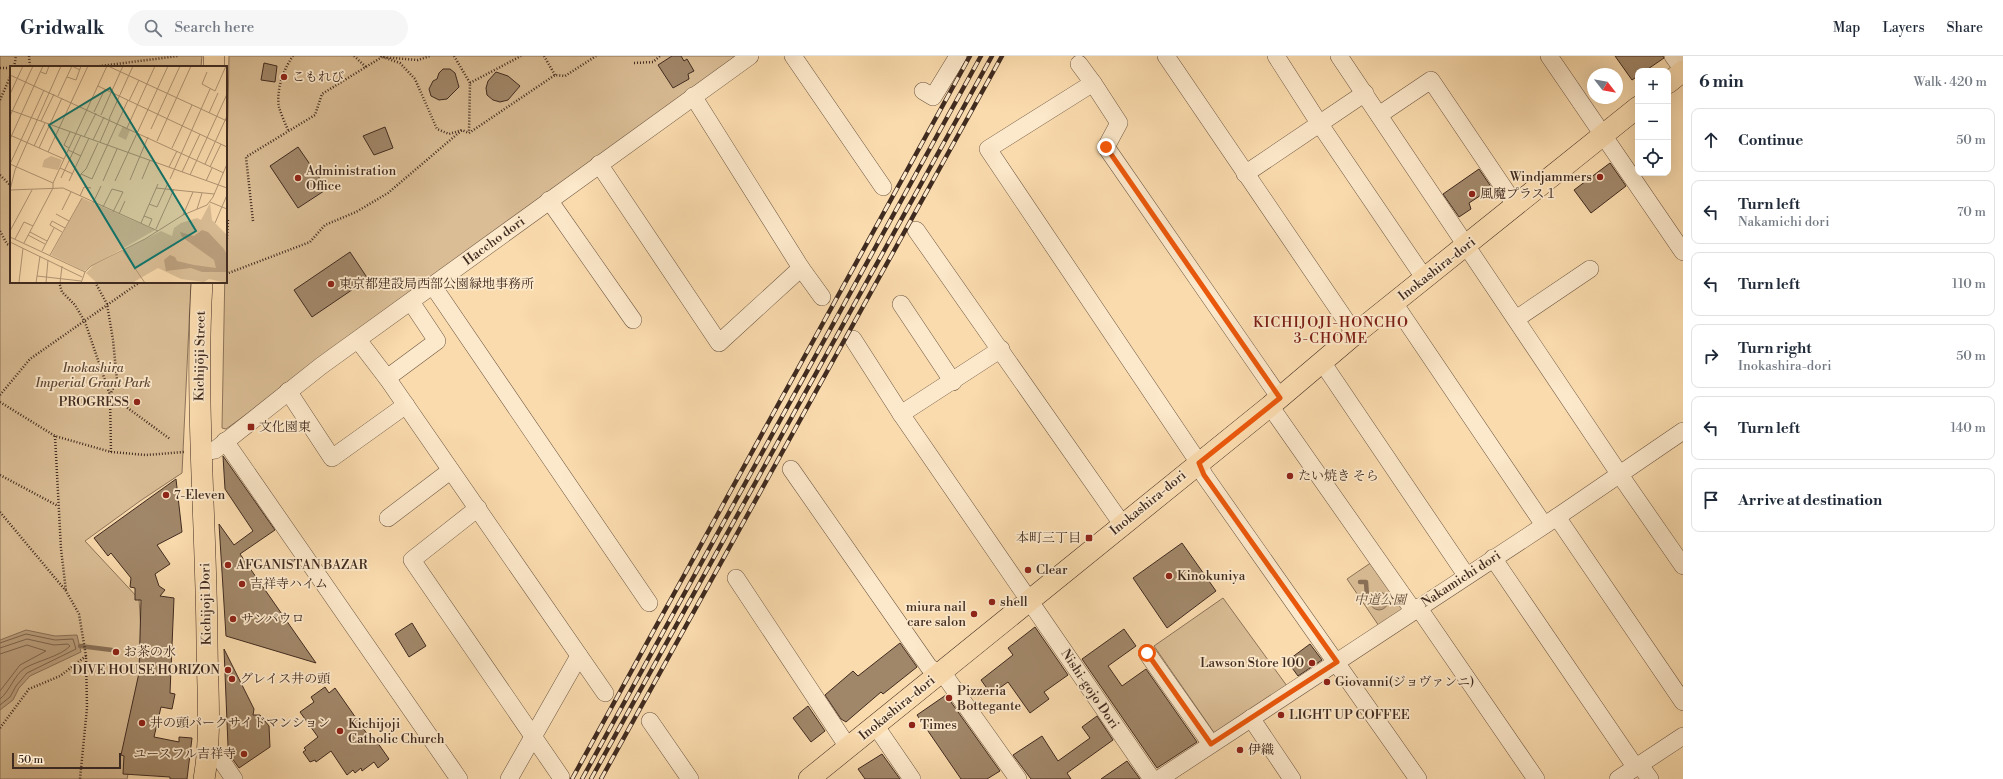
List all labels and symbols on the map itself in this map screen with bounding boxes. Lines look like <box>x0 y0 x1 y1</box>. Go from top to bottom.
inset map <box>10 66 227 283</box>
north arrow <box>1587 68 1623 104</box>
place label: こもれび <box>292 69 344 85</box>
marker: こもれび <box>279 72 289 82</box>
route end <box>1097 138 1115 156</box>
place label: Administration Office <box>305 163 397 194</box>
place label: Windjammers <box>1509 169 1592 185</box>
marker: Windjammers <box>1595 172 1605 182</box>
marker: Administration Office <box>293 173 303 183</box>
place label: 風魔プラス１ <box>1480 186 1558 202</box>
marker: 風魔プラス１ <box>1467 189 1477 199</box>
street label: Haccho dori <box>460 213 528 269</box>
street label: Inokashira-dori <box>1395 234 1479 304</box>
place label: 東京都建設局西部公園緑地事務所 <box>339 276 534 292</box>
marker: 東京都建設局西部公園緑地事務所 <box>326 279 336 289</box>
street label: Kichijōji Street <box>191 310 209 401</box>
district label: KICHIJOJI-HONCHO 3-CHOME <box>1253 314 1409 348</box>
park label: Inokashira Imperial Grant Park <box>34 360 151 391</box>
place label: PROGRESS <box>58 394 129 410</box>
marker: PROGRESS <box>132 397 142 407</box>
place label: 文化園東 <box>259 419 311 435</box>
marker: 文化園東 <box>246 422 256 432</box>
street label: Inokashira-dori <box>1107 467 1189 539</box>
place label: たい焼き そら <box>1298 468 1379 484</box>
marker: たい焼き そら <box>1285 471 1295 481</box>
place label: 7-Eleven <box>174 487 225 503</box>
marker: 7-Eleven <box>161 490 171 500</box>
place label: 本町三丁目 <box>1016 530 1081 546</box>
marker: 本町三丁目 <box>1084 533 1094 543</box>
street label: Nakamichi dori <box>1418 547 1504 611</box>
place label: AFGANISTAN BAZAR <box>235 557 368 573</box>
marker: AFGANISTAN BAZAR <box>223 560 233 570</box>
place label: Clear <box>1036 562 1068 578</box>
street label: Kichijoji Dori <box>197 563 215 645</box>
marker: Clear <box>1023 565 1033 575</box>
place label: Kinokuniya <box>1177 568 1246 584</box>
marker: Kinokuniya <box>1164 571 1174 581</box>
place label: 吉祥寺ハイム <box>250 576 328 592</box>
marker: 吉祥寺ハイム <box>237 579 247 589</box>
park label: 中道公園 <box>1354 592 1408 608</box>
place label: shell <box>1000 594 1028 610</box>
marker: shell <box>987 597 997 607</box>
place label: miura nail care salon <box>906 599 966 630</box>
marker: miura nail care salon <box>969 609 979 619</box>
place label: サンパウロ <box>241 611 304 627</box>
marker: サンパウロ <box>228 614 238 624</box>
place label: お茶の水 <box>124 644 176 660</box>
route start <box>1138 644 1156 662</box>
street label: Nishi-gojo Dori <box>1057 646 1123 732</box>
marker: お茶の水 <box>111 647 121 657</box>
place label: Lawson Store 100 <box>1200 655 1304 671</box>
marker: Lawson Store 100 <box>1307 658 1317 668</box>
place label: DIVE HOUSE HORIZON <box>72 662 220 678</box>
marker: DIVE HOUSE HORIZON <box>223 665 233 675</box>
place label: グレイス井の頭 <box>240 671 330 687</box>
street label: Inokashira-dori <box>856 672 938 744</box>
marker: グレイス井の頭 <box>227 674 237 684</box>
place label: Giovanni(ジョヴァンニ) <box>1335 674 1474 690</box>
marker: Giovanni(ジョヴァンニ) <box>1322 677 1332 687</box>
place label: Pizzeria Bottegante <box>956 683 1022 714</box>
marker: Pizzeria Bottegante <box>944 693 954 703</box>
place label: LIGHT UP COFFEE <box>1289 707 1410 723</box>
marker: LIGHT UP COFFEE <box>1276 710 1286 720</box>
place label: 井の頭パークサイドマンション <box>150 715 331 731</box>
place label: Kichijoji Catholic Church <box>348 716 445 747</box>
place label: Times <box>920 717 957 733</box>
marker: 井の頭パークサイドマンション <box>137 718 147 728</box>
marker: Times <box>907 720 917 730</box>
marker: Kichijoji Catholic Church <box>335 726 345 736</box>
place label: 伊織 <box>1248 742 1274 758</box>
marker: 伊織 <box>1235 745 1245 755</box>
place label: ユースフル吉祥寺 <box>133 746 236 762</box>
marker: ユースフル吉祥寺 <box>239 749 249 759</box>
scale bar <box>12 751 121 770</box>

